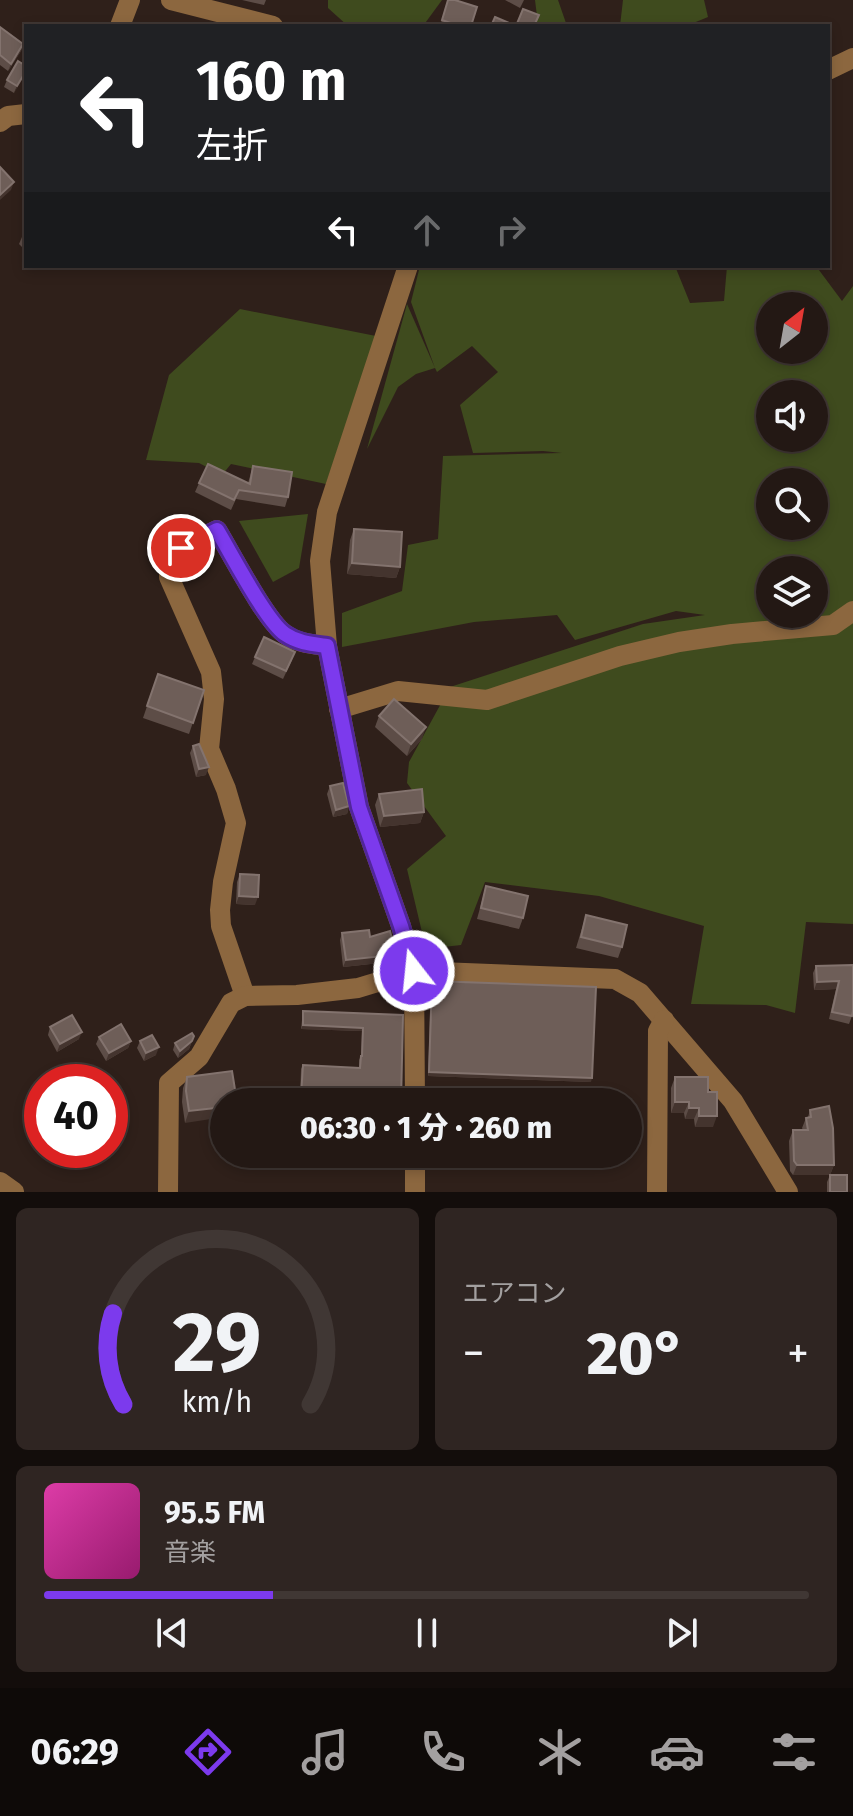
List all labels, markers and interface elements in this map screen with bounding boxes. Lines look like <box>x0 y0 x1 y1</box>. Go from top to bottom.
text: 160 m <box>196 48 347 115</box>
icon: left <box>64 56 168 160</box>
text: 左折 <box>196 124 268 168</box>
icon: left <box>321 208 365 252</box>
icon: ahead <box>405 208 449 252</box>
icon: right <box>489 208 533 252</box>
north arrow <box>756 292 828 364</box>
map controls <box>756 292 828 628</box>
button: sound <box>756 380 828 452</box>
button: search <box>756 468 828 540</box>
pin <box>147 514 215 582</box>
icon: arrive <box>159 526 203 570</box>
button: layers <box>756 556 828 628</box>
position arrow <box>372 929 456 1013</box>
speed limit sign: 40 <box>24 1064 128 1168</box>
text: 06:30 · 1 分 · 260 m <box>300 1110 552 1146</box>
text: エアコン <box>463 1278 567 1309</box>
text: 29 <box>173 1293 262 1393</box>
text: 20° <box>587 1318 685 1390</box>
text: − <box>463 1327 485 1380</box>
text: + <box>787 1327 809 1380</box>
text: km/h <box>182 1385 253 1420</box>
text: 95.5 FM <box>164 1495 265 1531</box>
text: 音楽 <box>164 1537 216 1568</box>
icon: previous <box>150 1611 194 1655</box>
icon: pause <box>405 1611 449 1655</box>
icon: next <box>660 1611 704 1655</box>
icon: directions <box>180 1724 236 1780</box>
icon: music <box>297 1724 353 1780</box>
icon: phone <box>415 1724 471 1780</box>
icon: climate <box>532 1724 588 1780</box>
icon: car <box>649 1724 705 1780</box>
icon: filters <box>766 1724 822 1780</box>
text: 06:29 <box>31 1730 119 1774</box>

